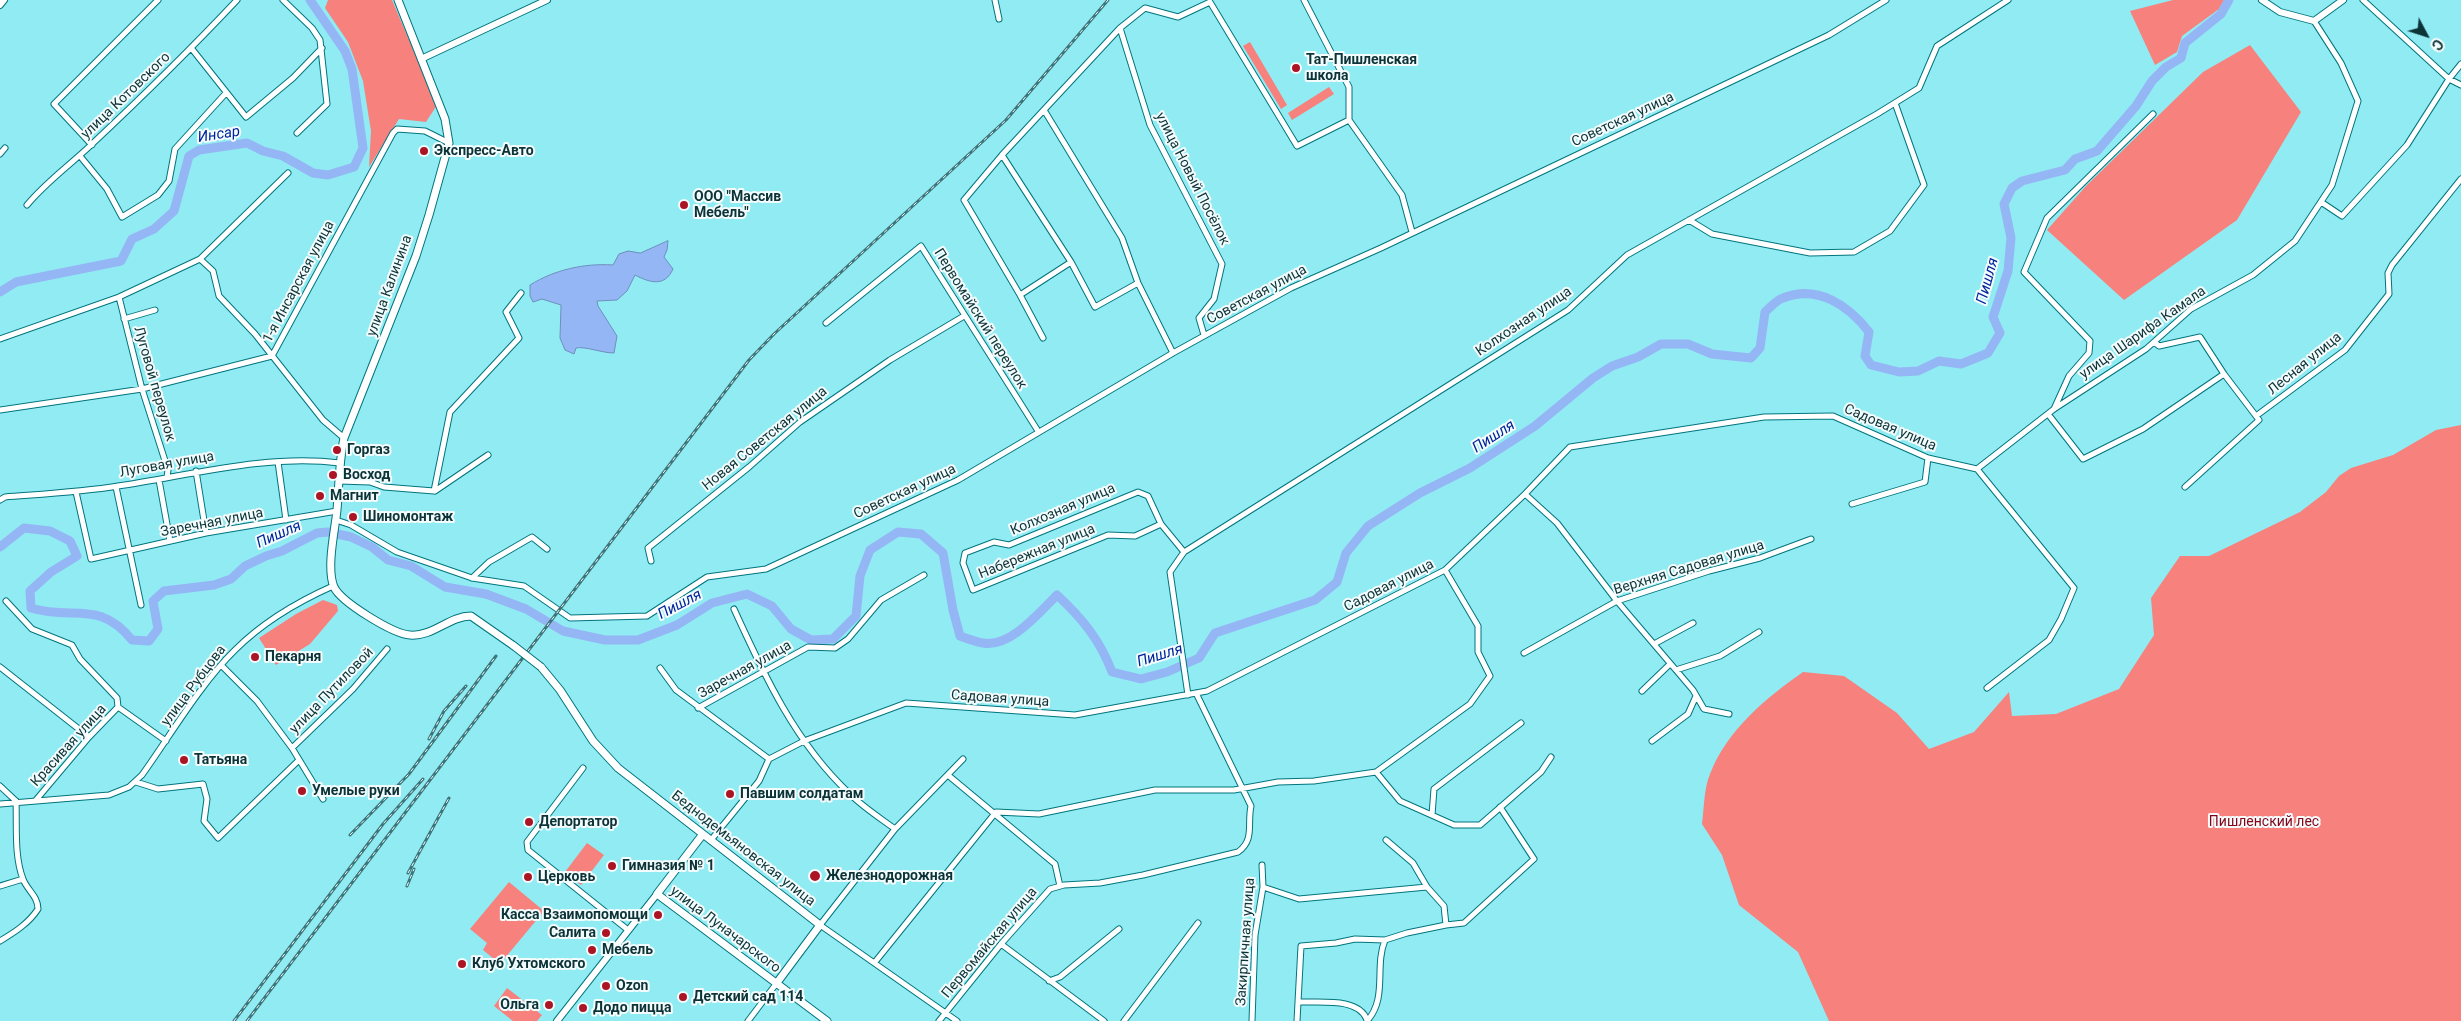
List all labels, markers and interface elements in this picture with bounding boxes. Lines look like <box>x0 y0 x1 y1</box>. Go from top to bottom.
north arrow <box>2401 10 2451 60</box>
text: С <box>2428 36 2447 53</box>
street label: улица Котовского <box>78 49 174 143</box>
place label: Тат-Пишленская школа <box>1306 52 1417 84</box>
marker: Тат-Пишленская школа <box>1290 62 1302 74</box>
street label: Советская улица <box>1569 89 1677 151</box>
street label: улица Новый Посёлок <box>1151 110 1233 248</box>
water label: Инсар <box>197 123 241 147</box>
place label: Экспресс-Авто <box>434 143 534 159</box>
marker: Экспресс-Авто <box>418 145 430 157</box>
place label: ООО "Массив Мебель" <box>694 189 781 222</box>
marker: ООО "Массив Мебель" <box>678 199 690 211</box>
street label: 1-я Инсарская улица <box>260 218 338 346</box>
street label: улица Калинина <box>364 233 416 339</box>
street label: Первомайский переулок <box>930 246 1030 392</box>
water label: Пишля <box>1973 256 2003 306</box>
street label: Советская улица <box>1204 262 1310 328</box>
street label: улица Шарифа Камала <box>2077 283 2209 383</box>
street label: Колхозная улица <box>1473 284 1575 360</box>
street label: Луговой переулок <box>130 325 178 443</box>
street label: Лесная улица <box>2265 329 2345 399</box>
street label: Новая Советская улица <box>699 384 831 494</box>
street label: Садовая улица <box>1841 401 1939 455</box>
water label: Пишля <box>1469 417 1519 457</box>
place label: Горгаз <box>347 442 390 458</box>
marker: Горгаз <box>331 444 343 456</box>
street label: Луговая улица <box>119 448 215 482</box>
street label: Советская улица <box>851 461 959 523</box>
place label: Восход <box>343 467 390 483</box>
marker: Восход <box>327 469 339 481</box>
street label: Колхозная улица <box>1008 480 1118 540</box>
place label: Магнит <box>330 488 379 504</box>
marker: Магнит <box>314 490 326 502</box>
street label: Заречная улица <box>159 505 265 541</box>
place label: Шиномонтаж <box>363 509 453 525</box>
marker: Шиномонтаж <box>347 511 359 523</box>
water label: Пишля <box>254 517 304 553</box>
street label: Набережная улица <box>976 521 1098 583</box>
street label: Верхняя Садовая улица <box>1612 537 1766 599</box>
street label: Садовая улица <box>1341 556 1437 616</box>
water label: Пишля <box>655 586 705 624</box>
street label: Заречная улица <box>695 637 795 703</box>
water label: Пишля <box>1135 641 1185 671</box>
street label: улица Рубцова <box>158 642 230 730</box>
street label: улица Путиловой <box>287 644 377 738</box>
place label: Пекарня <box>265 649 321 665</box>
marker: Пекарня <box>249 651 261 663</box>
street label: Садовая улица <box>950 687 1050 711</box>
street label: Красивая улица <box>28 701 110 791</box>
place label: Татьяна <box>194 752 247 768</box>
marker: Татьяна <box>178 754 190 766</box>
place label: Умелые руки <box>312 783 400 799</box>
marker: Умелые руки <box>296 785 308 797</box>
place label: Павшим солдатам <box>740 786 863 802</box>
street label: Беднодемьяновская улица <box>668 788 818 910</box>
marker: Павшим солдатам <box>724 788 736 800</box>
place label: Депортатор <box>539 814 617 830</box>
park label: Пишленский лес <box>2209 814 2319 830</box>
marker: Депортатор <box>523 816 535 828</box>
place label: Гимназия № 1 <box>622 858 715 874</box>
marker: Гимназия № 1 <box>606 860 618 872</box>
place label: Железнодорожная <box>826 868 953 884</box>
place label: Церковь <box>538 869 595 885</box>
marker: Железнодорожная <box>808 869 822 883</box>
marker: Церковь <box>522 871 534 883</box>
street label: Закирпичная улица <box>1233 877 1259 1007</box>
street label: улица Луначарского <box>667 883 783 977</box>
street label: Первомайская улица <box>939 884 1041 1002</box>
place label: Касса Взаимопомощи <box>501 907 648 923</box>
marker: Касса Взаимопомощи <box>652 909 664 921</box>
place label: Салита <box>549 925 596 941</box>
marker: Салита <box>600 927 612 939</box>
place label: Мебель <box>602 942 653 958</box>
marker: Мебель <box>586 944 598 956</box>
place label: Клуб Ухтомского <box>472 956 585 972</box>
marker: Клуб Ухтомского <box>456 958 468 970</box>
place label: Ozon <box>616 978 648 994</box>
marker: Ozon <box>600 980 612 992</box>
place label: Детский сад 114 <box>693 989 803 1005</box>
marker: Детский сад 114 <box>677 991 689 1003</box>
place label: Ольга <box>500 997 539 1013</box>
marker: Ольга <box>543 999 555 1011</box>
place label: Додо пицца <box>593 1000 671 1016</box>
marker: Додо пицца <box>577 1002 589 1014</box>

